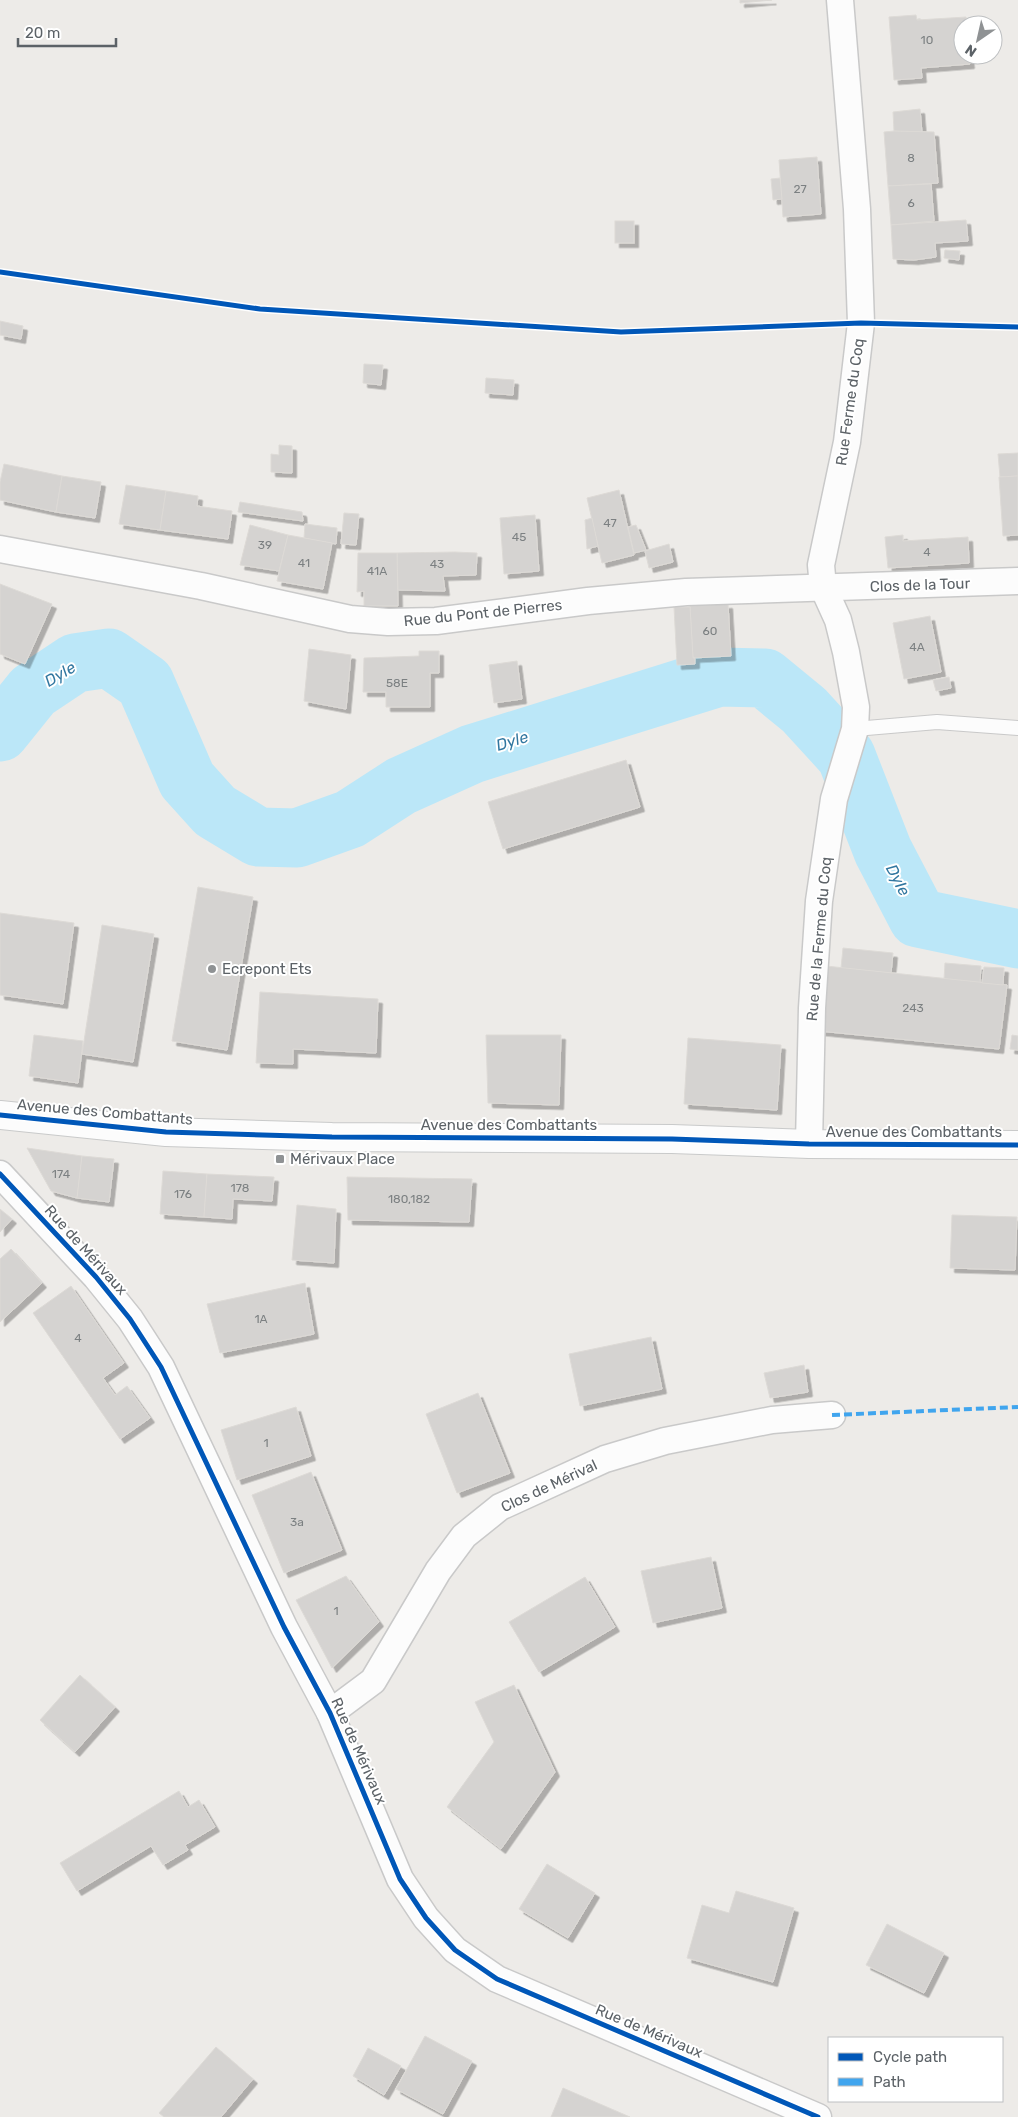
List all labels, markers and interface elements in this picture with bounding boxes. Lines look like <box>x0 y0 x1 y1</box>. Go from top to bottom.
scale bar <box>18 15 115 47</box>
north arrow <box>953 15 1003 65</box>
text: 20 m <box>25 24 60 42</box>
house number: 10 <box>921 33 933 47</box>
text: N <box>962 40 980 60</box>
house number: 8 <box>907 151 915 165</box>
house number: 27 <box>793 182 807 196</box>
house number: 6 <box>907 196 915 210</box>
street label: Rue Ferme du Coq <box>832 337 868 467</box>
house number: 47 <box>603 516 617 530</box>
house number: 45 <box>512 530 526 544</box>
house number: 39 <box>258 538 272 552</box>
house number: 4 <box>923 545 931 559</box>
house number: 41 <box>298 556 310 570</box>
house number: 43 <box>430 557 444 571</box>
house number: 41A <box>367 564 387 578</box>
street label: Clos de la Tour <box>870 574 971 596</box>
street label: Rue du Pont de Pierres <box>403 596 563 630</box>
house number: 60 <box>703 624 717 638</box>
house number: 4A <box>909 640 925 654</box>
water label: Dyle <box>41 657 79 691</box>
house number: 58E <box>386 676 408 690</box>
water label: Dyle <box>494 727 530 755</box>
street label: Rue de la Ferme du Coq <box>803 856 835 1022</box>
water label: Dyle <box>882 861 914 899</box>
place label: Ecrepont Ets <box>222 960 312 978</box>
marker: Ecrepont Ets <box>206 963 218 975</box>
house number: 243 <box>902 1001 924 1015</box>
street label: Avenue des Combattants <box>16 1095 194 1129</box>
street label: Avenue des Combattants <box>421 1116 598 1134</box>
street label: Avenue des Combattants <box>826 1123 1003 1141</box>
place label: Mérivaux Place <box>290 1150 395 1168</box>
marker: Mérivaux Place <box>274 1153 286 1165</box>
house number: 174 <box>52 1167 71 1181</box>
house number: 178 <box>231 1181 249 1195</box>
house number: 176 <box>174 1187 192 1201</box>
house number: 180,182 <box>388 1192 430 1206</box>
street label: Rue de Mérivaux <box>41 1201 131 1299</box>
house number: 1A <box>254 1312 268 1326</box>
house number: 4 <box>74 1331 82 1345</box>
house number: 1 <box>263 1436 269 1450</box>
street label: Clos de Mérival <box>498 1456 600 1516</box>
house number: 3a <box>290 1515 304 1529</box>
house number: 1 <box>333 1604 339 1618</box>
street label: Rue de Mérivaux <box>327 1695 391 1807</box>
street label: Rue de Mérivaux <box>593 2000 705 2062</box>
legend <box>828 2037 1003 2102</box>
text: Cycle path <box>873 2048 947 2066</box>
text: Path <box>873 2073 906 2091</box>

